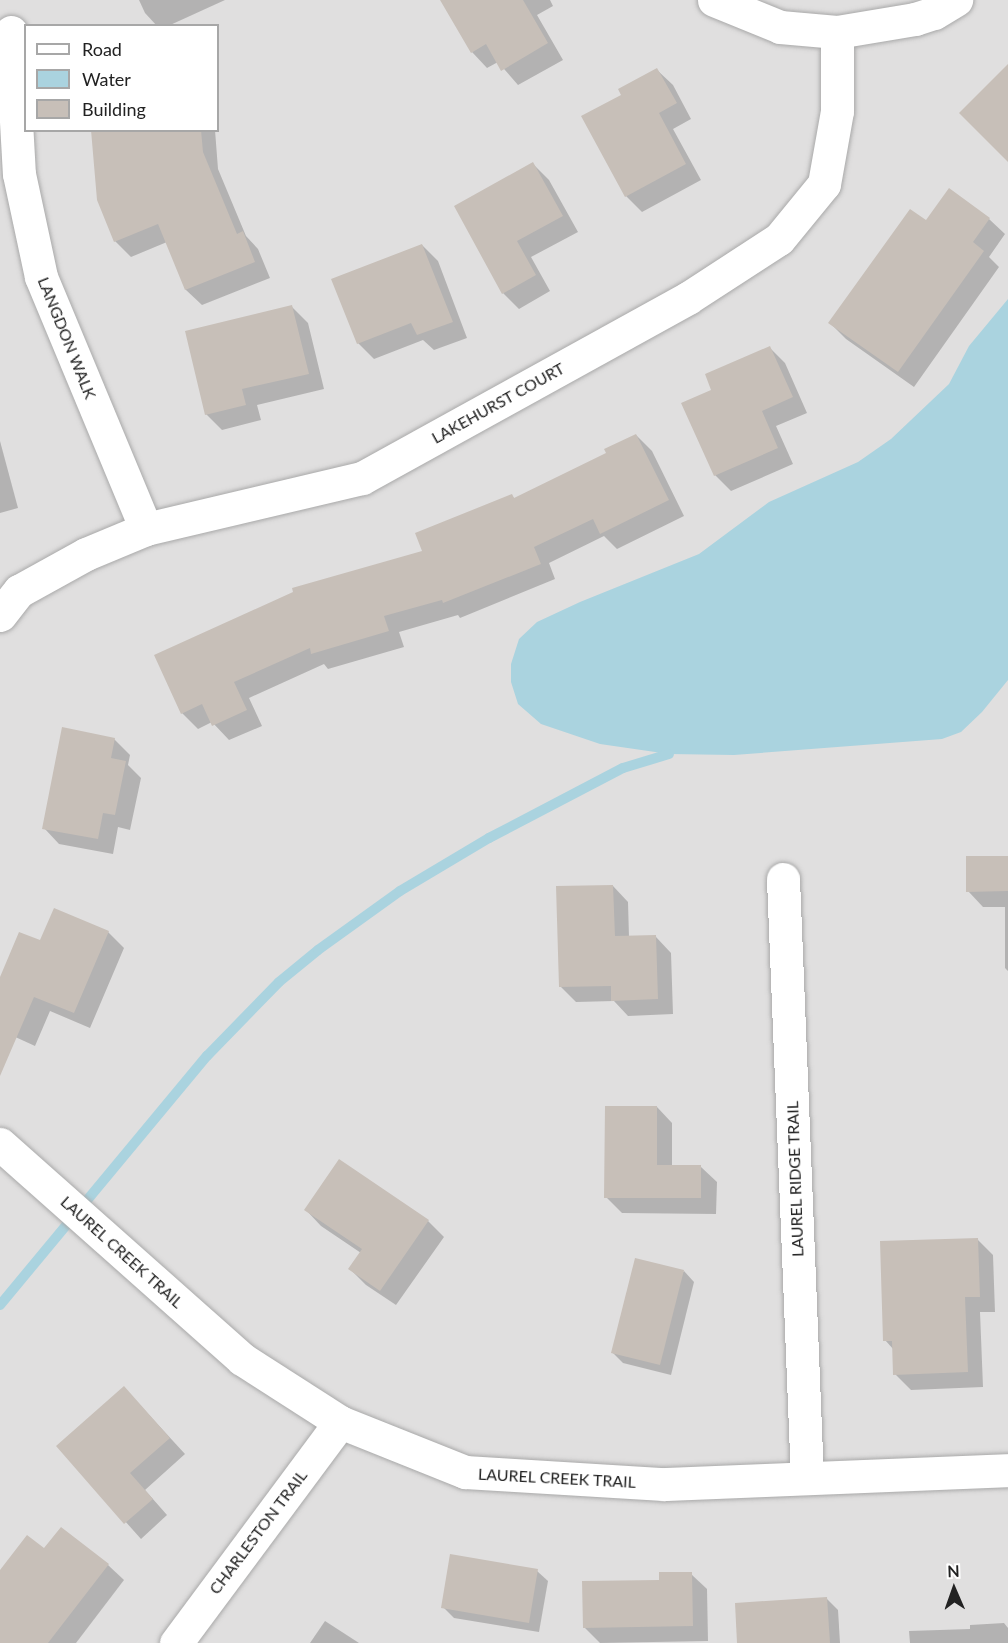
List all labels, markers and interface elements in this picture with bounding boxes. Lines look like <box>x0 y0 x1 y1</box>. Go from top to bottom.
legend <box>24 24 219 132</box>
text: Road <box>82 38 122 60</box>
text: Water <box>82 68 131 90</box>
text: Building <box>82 98 146 120</box>
street label: LANGDON WALK <box>34 274 100 402</box>
street label: LAKEHURST COURT <box>428 358 568 448</box>
street label: LAUREL RIDGE TRAIL <box>783 1100 807 1258</box>
street label: LAUREL CREEK TRAIL <box>56 1192 188 1312</box>
street label: LAUREL CREEK TRAIL <box>477 1464 637 1492</box>
street label: CHARLESTON TRAIL <box>205 1466 311 1598</box>
north arrow <box>924 1559 984 1619</box>
text: N <box>947 1561 960 1580</box>

